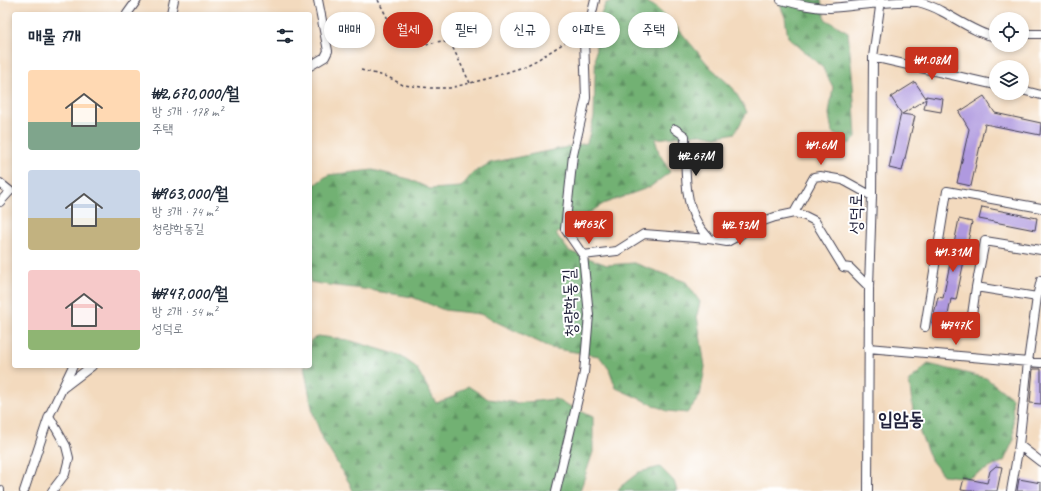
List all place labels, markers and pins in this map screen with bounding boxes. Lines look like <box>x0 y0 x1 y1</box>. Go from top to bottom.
pin: ₩1.08M <box>899 47 965 81</box>
pin: ₩1.6M <box>793 132 849 166</box>
pin: ₩2.67M <box>663 143 729 177</box>
pin: ₩963K <box>561 211 617 245</box>
pin: ₩2.93M <box>707 212 773 246</box>
pin: ₩1.31M <box>920 239 986 273</box>
pin: ₩747K <box>928 312 984 346</box>

